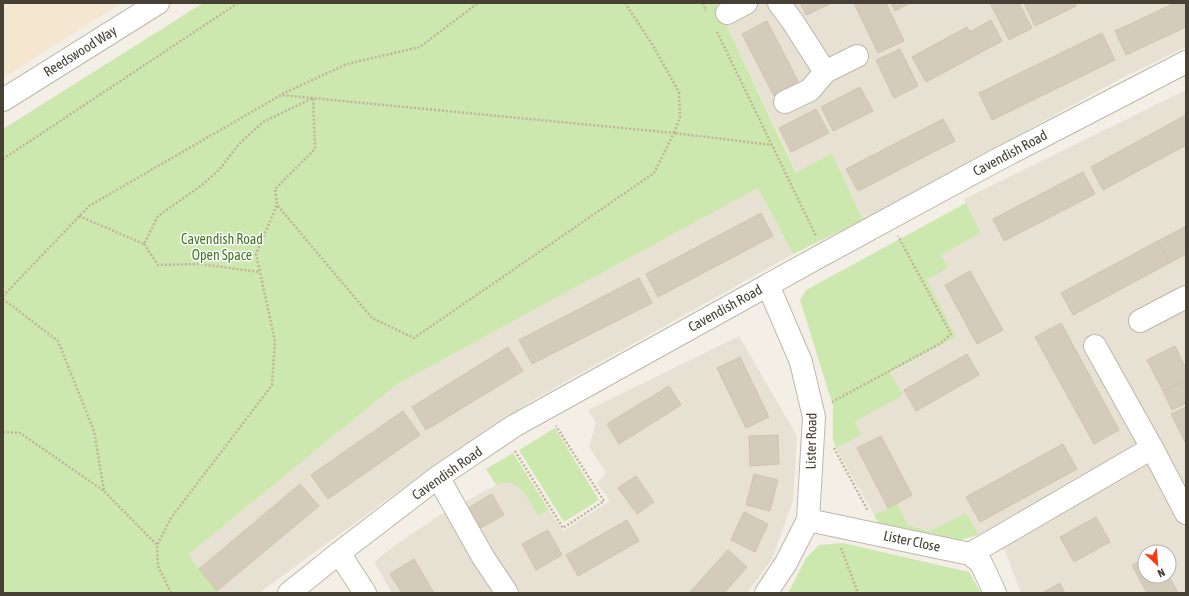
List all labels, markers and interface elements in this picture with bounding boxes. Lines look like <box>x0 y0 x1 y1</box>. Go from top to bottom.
street label: Reedswood Way <box>41 22 120 80</box>
street label: Cavendish Road <box>970 127 1050 179</box>
park label: Cavendish Road Open Space <box>181 231 263 263</box>
street label: Cavendish Road <box>685 281 765 335</box>
street label: Lister Road <box>803 413 819 469</box>
street label: Cavendish Road <box>409 443 485 503</box>
street label: Lister Close <box>882 527 942 555</box>
north arrow <box>1137 544 1177 584</box>
text: N <box>1156 566 1167 580</box>

